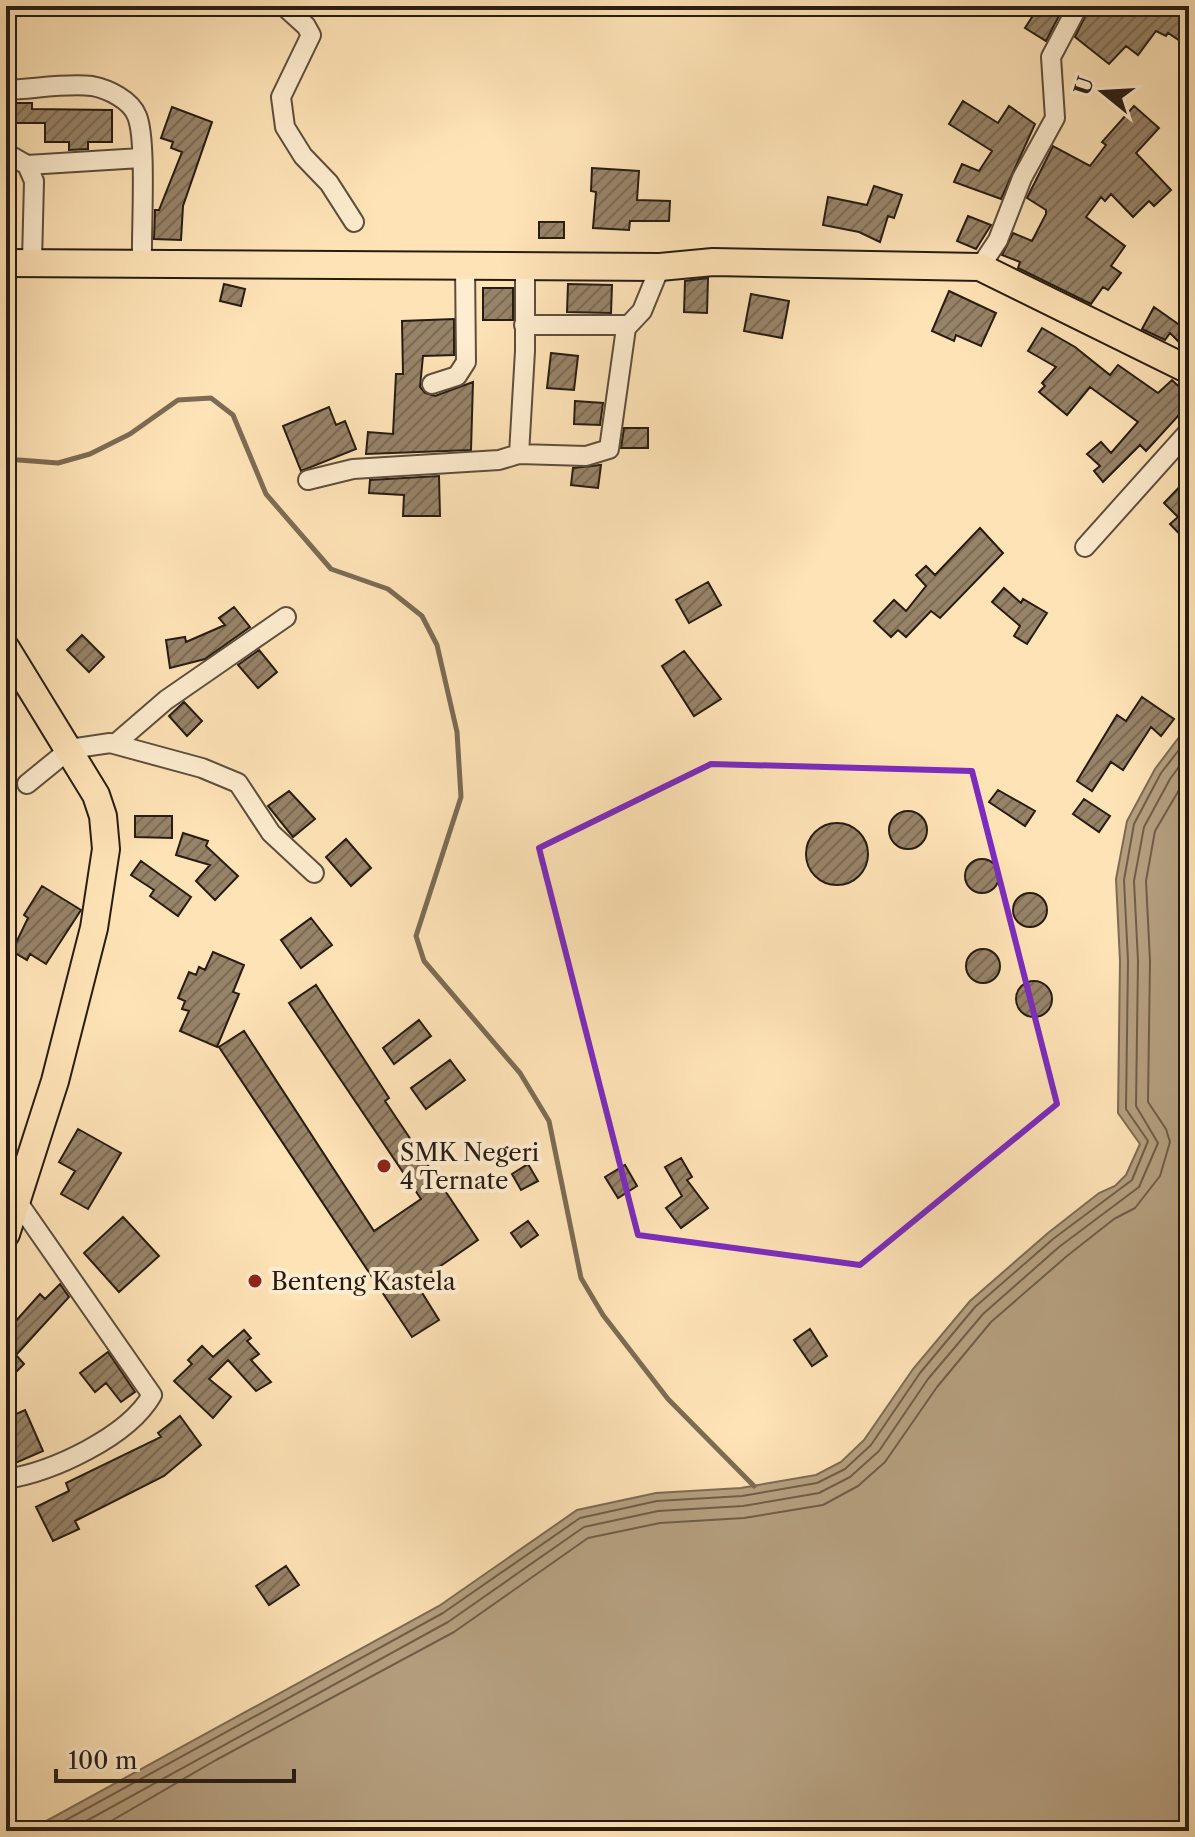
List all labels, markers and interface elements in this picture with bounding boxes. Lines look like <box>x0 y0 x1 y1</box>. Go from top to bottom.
north arrow <box>1063 52 1143 132</box>
text: U <box>1069 73 1100 99</box>
place label: SMK Negeri 4 Ternate <box>400 1138 539 1195</box>
marker: SMK Negeri 4 Ternate <box>375 1157 393 1175</box>
place label: Benteng Kastela <box>271 1267 456 1296</box>
marker: Benteng Kastela <box>246 1272 264 1290</box>
scale bar <box>56 1733 294 1783</box>
text: 100 m <box>68 1746 137 1775</box>

